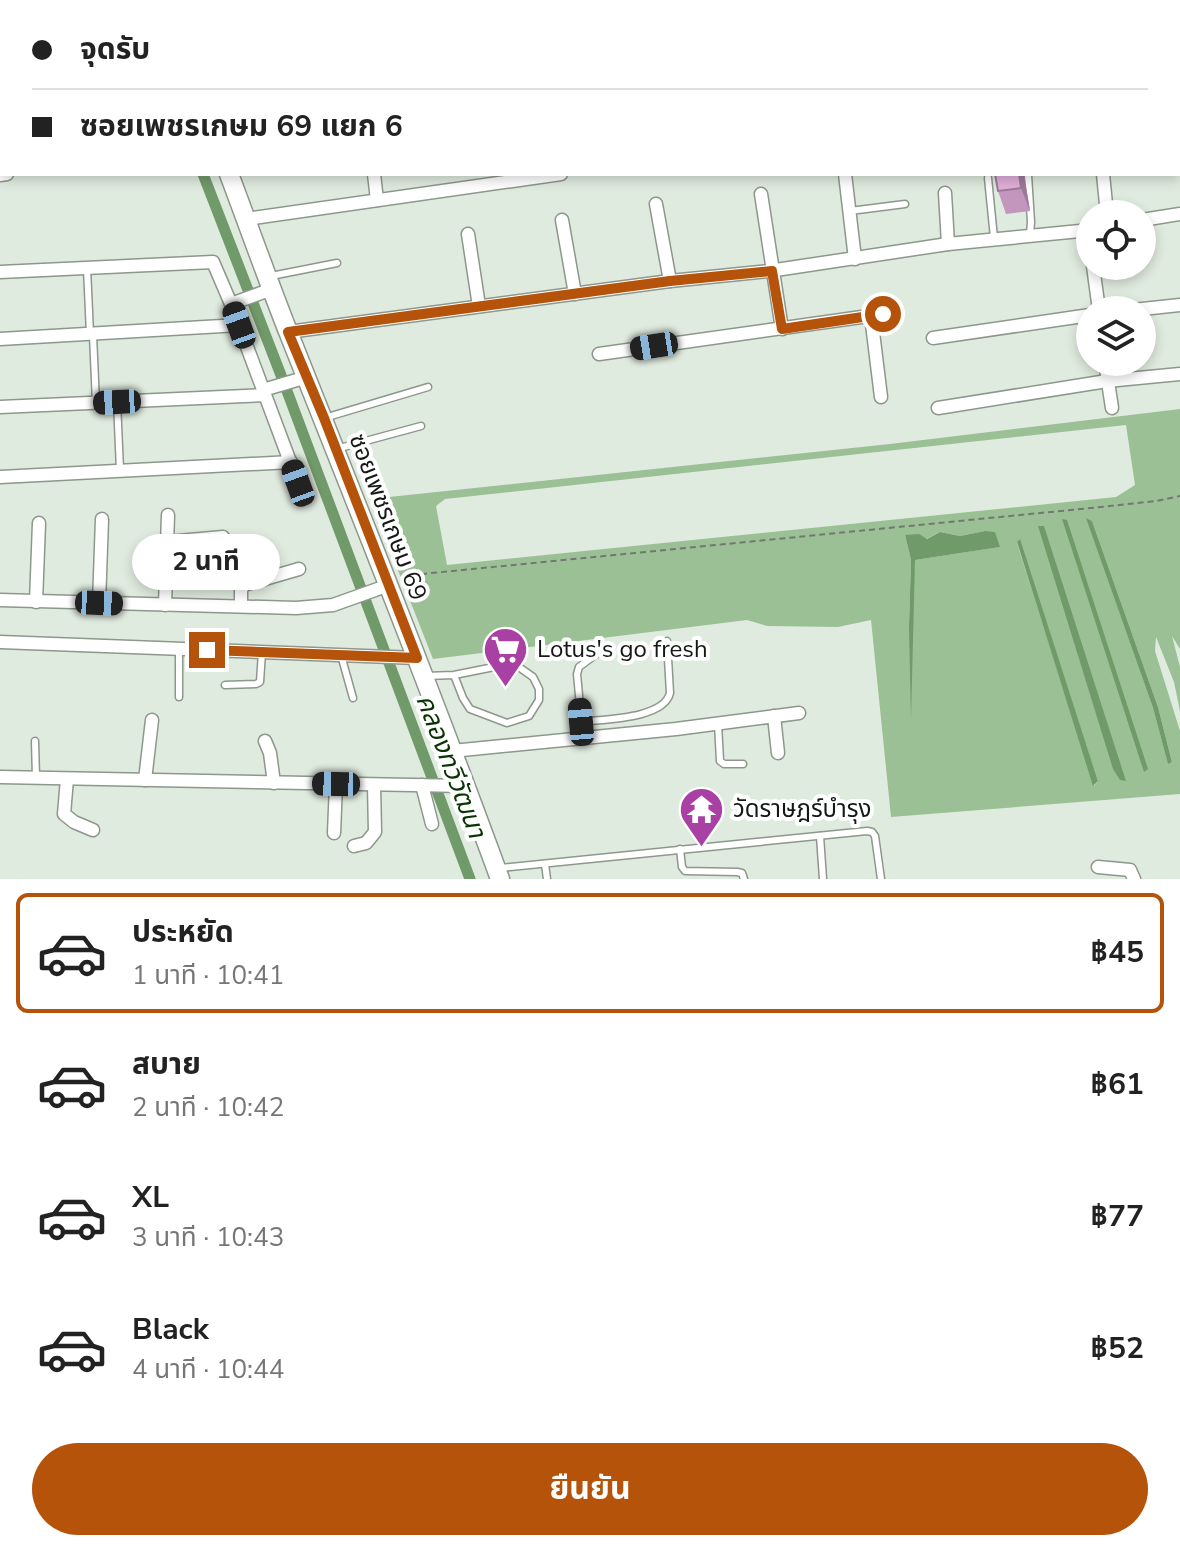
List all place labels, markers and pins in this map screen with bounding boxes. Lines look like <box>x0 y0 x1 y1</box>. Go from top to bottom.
supermarket icon: Lotus's go fresh <box>482 625 530 688</box>
place label: Lotus's go fresh <box>537 633 708 665</box>
temple icon: วัดราษฎร์บำรุง <box>678 785 726 848</box>
place label: วัดราษฎร์บำรุง <box>733 793 871 825</box>

